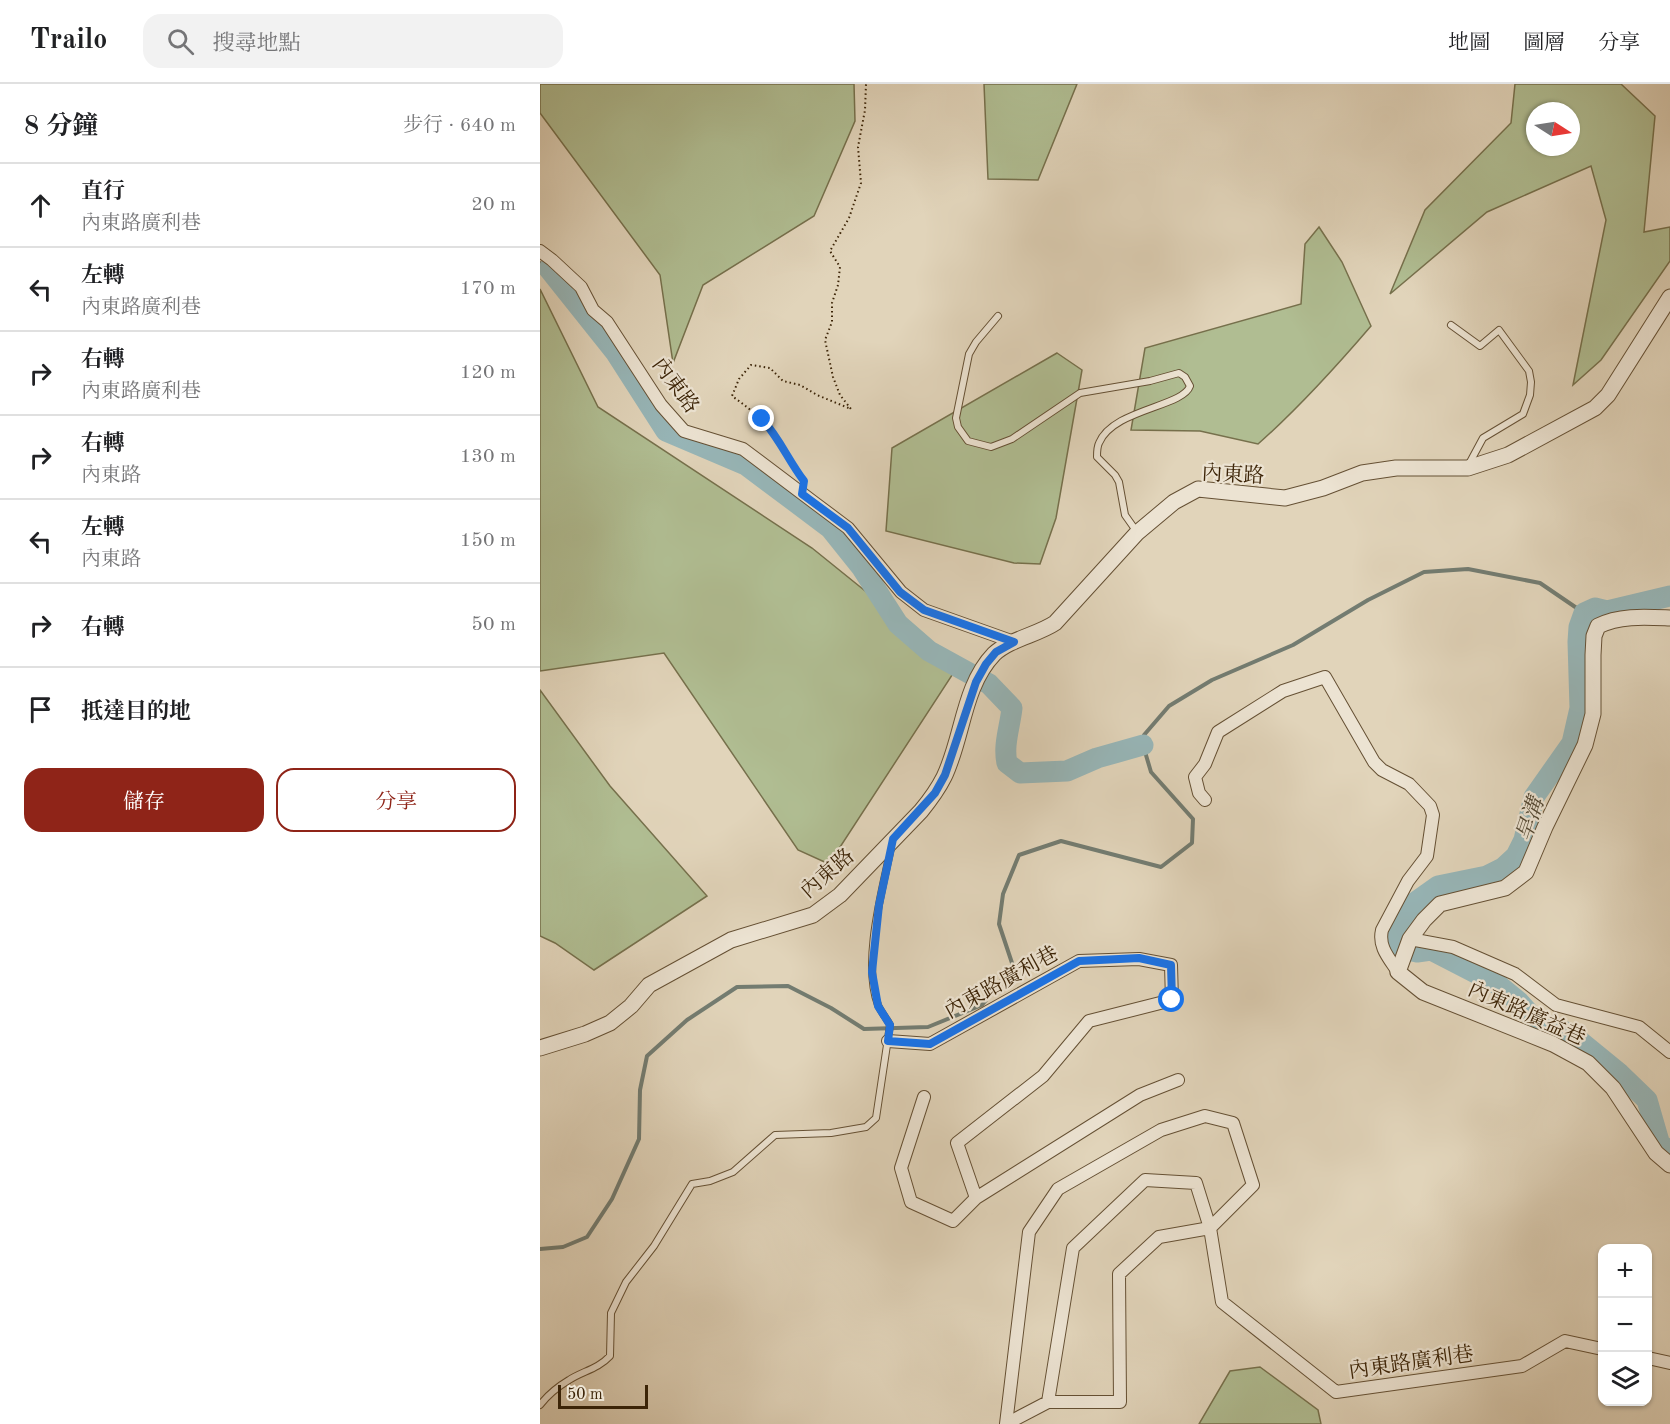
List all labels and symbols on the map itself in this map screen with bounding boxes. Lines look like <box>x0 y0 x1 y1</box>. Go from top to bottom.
north arrow <box>1526 102 1580 156</box>
street label: 內東路 <box>648 353 703 418</box>
route end <box>748 405 774 431</box>
street label: 內東路 <box>1201 461 1265 488</box>
water label: 旱溝 <box>1511 792 1549 844</box>
street label: 內東路 <box>796 844 859 903</box>
street label: 內東路廣利巷 <box>941 942 1062 1023</box>
street label: 內東路廣益巷 <box>1465 977 1589 1050</box>
route start <box>1158 986 1184 1012</box>
street label: 內東路廣利巷 <box>1347 1342 1475 1383</box>
scale bar <box>558 1382 648 1410</box>

